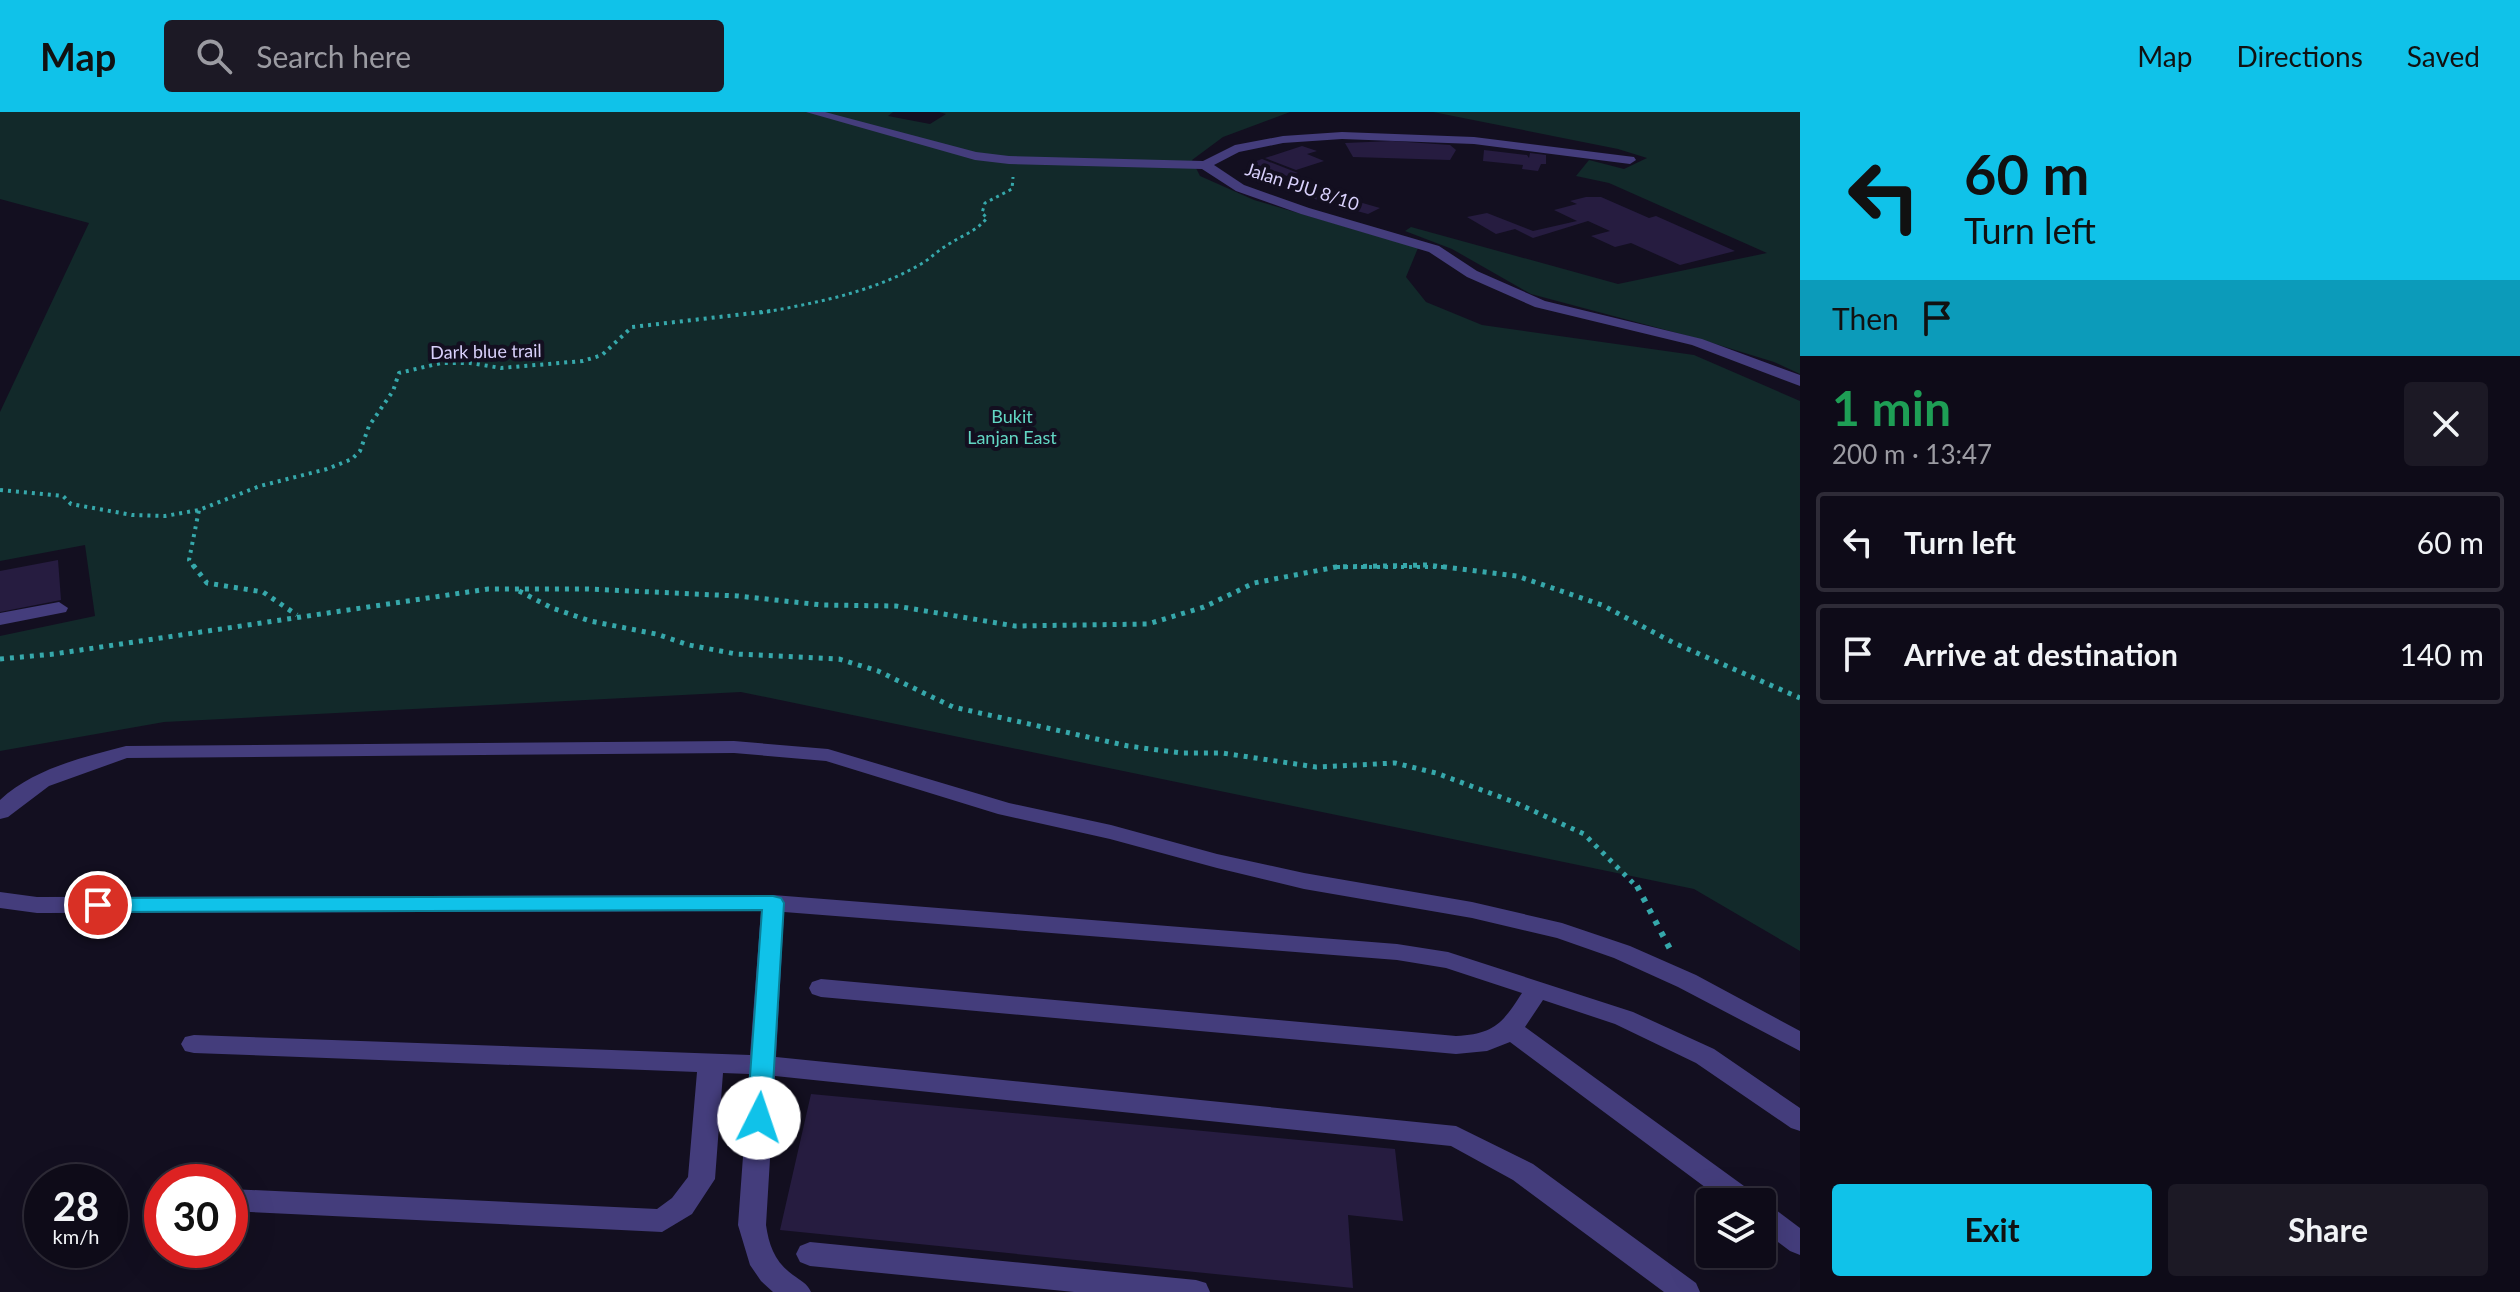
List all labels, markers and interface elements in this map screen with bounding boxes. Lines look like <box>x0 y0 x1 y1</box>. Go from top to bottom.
search box <box>164 20 724 92</box>
text: Map <box>40 33 116 79</box>
icon: search <box>192 34 236 78</box>
text: Search here <box>256 38 411 74</box>
text: Map <box>2137 39 2192 73</box>
text: Directions <box>2236 39 2363 73</box>
text: Saved <box>2407 39 2480 73</box>
text: 60 m <box>1964 140 2089 207</box>
icon: left <box>1832 144 1936 248</box>
street label: Jalan PJU 8/10 <box>1243 157 1362 215</box>
text: Turn left <box>1964 208 2096 252</box>
icon: arrive <box>1915 296 1959 340</box>
text: Then <box>1832 300 1899 336</box>
street label: Dark blue trail <box>430 339 542 363</box>
text: 1 min <box>1832 379 1951 436</box>
button: close <box>2404 382 2488 466</box>
park label: Bukit Lanjan East <box>967 405 1057 448</box>
text: 200 m · 13:47 <box>1832 438 1992 470</box>
icon: left <box>1836 520 1880 564</box>
text: Turn left <box>1904 524 2016 560</box>
text: 60 m <box>2417 524 2484 560</box>
icon: arrive <box>1836 632 1880 676</box>
text: Arrive at destination <box>1904 636 2178 672</box>
text: 140 m <box>2399 636 2484 672</box>
pin <box>64 871 132 939</box>
icon: arrive <box>76 883 120 927</box>
position arrow <box>717 1076 801 1160</box>
speed limit sign: 30 <box>144 1164 248 1268</box>
text: 28 <box>53 1182 99 1230</box>
button: Exit <box>1832 1184 2152 1276</box>
button: Share <box>2168 1184 2488 1276</box>
map controls <box>1696 1188 1776 1268</box>
button: layers <box>1696 1188 1776 1268</box>
text: km/h <box>53 1224 99 1248</box>

